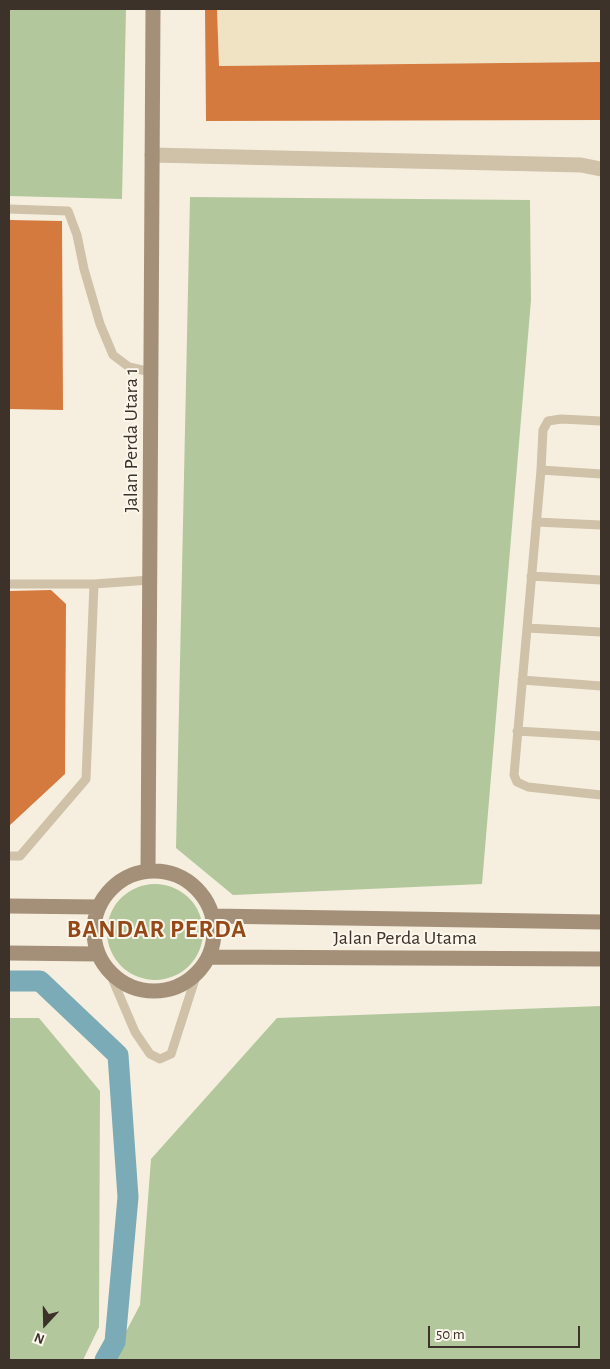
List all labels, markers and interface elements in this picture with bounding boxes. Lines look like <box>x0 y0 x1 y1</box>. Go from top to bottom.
street label: Jalan Perda Utara 1 <box>119 368 143 512</box>
district label: BANDAR PERDA <box>65 914 249 944</box>
street label: Jalan Perda Utama <box>333 926 477 950</box>
north arrow <box>20 1299 70 1349</box>
scale bar <box>430 1316 582 1348</box>
text: 50 m <box>436 1327 465 1342</box>
text: N <box>33 1330 47 1346</box>

